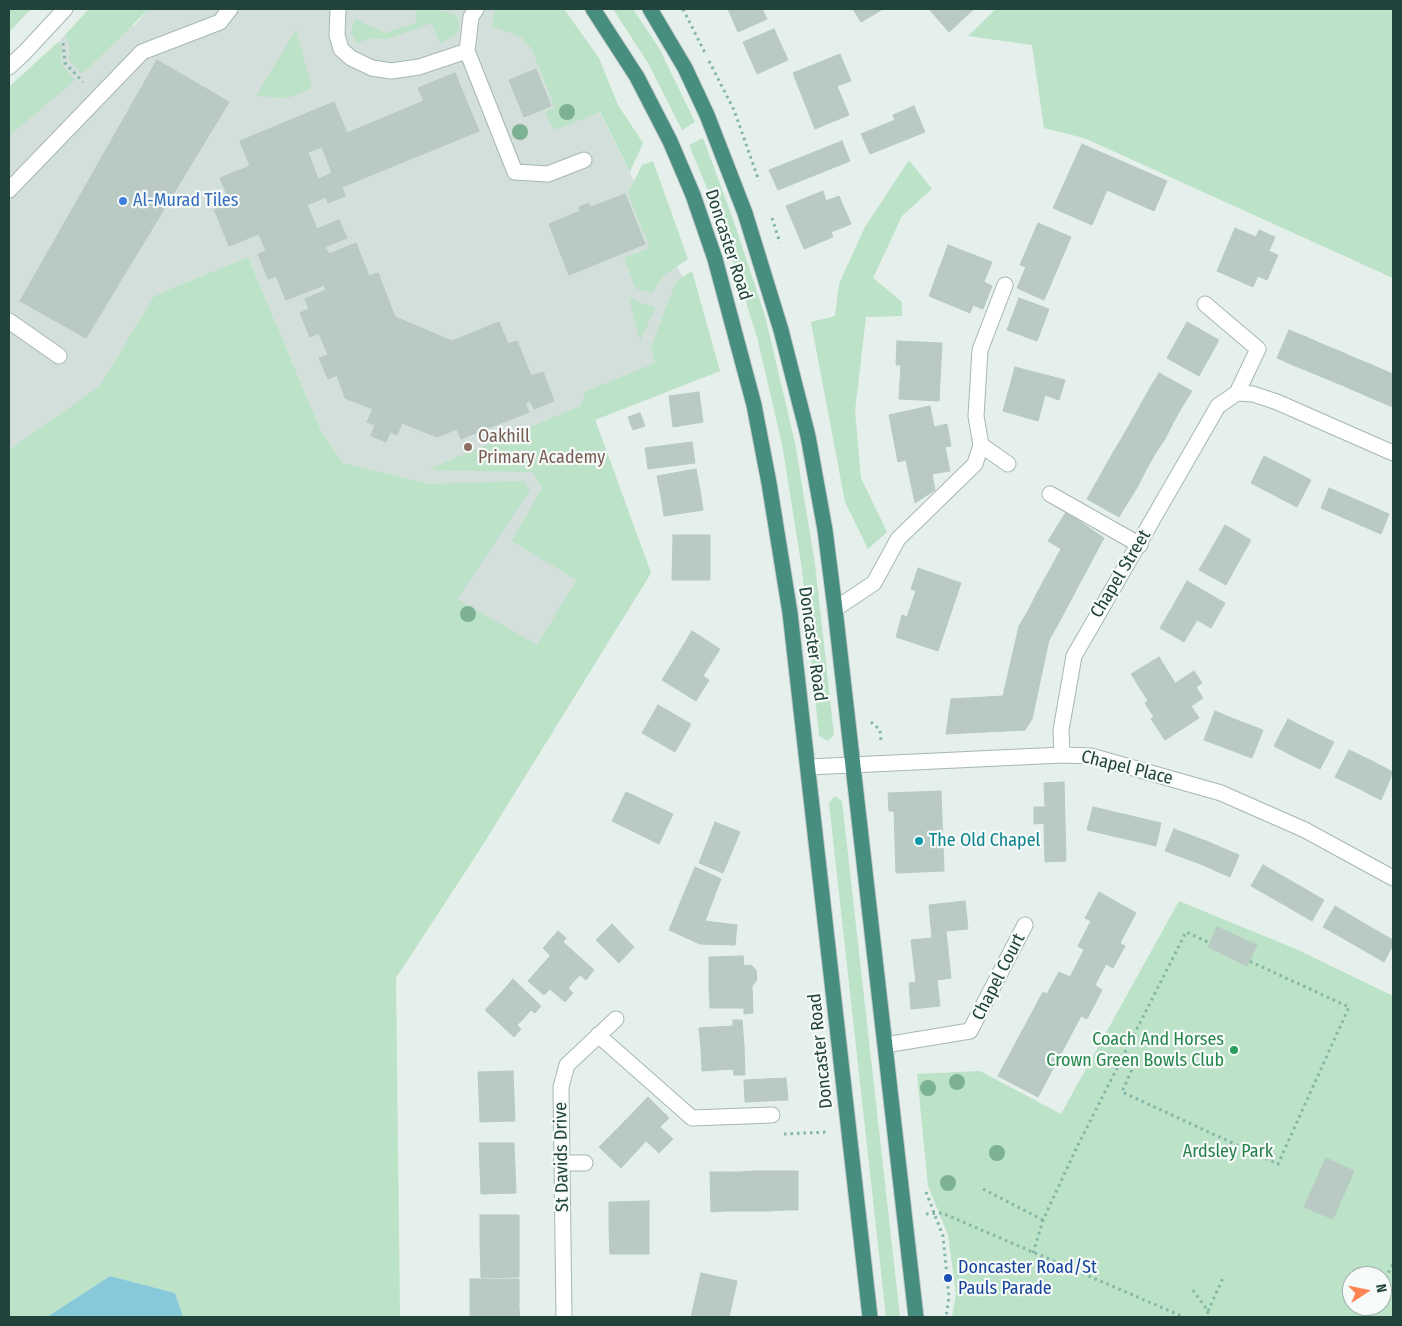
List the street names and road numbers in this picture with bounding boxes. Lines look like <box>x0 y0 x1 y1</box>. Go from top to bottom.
street label: Doncaster Road <box>700 187 756 303</box>
street label: Chapel Street <box>1086 526 1156 622</box>
street label: Doncaster Road <box>793 585 831 703</box>
street label: Chapel Place <box>1079 746 1175 790</box>
street label: Chapel Court <box>968 930 1030 1024</box>
street label: Doncaster Road <box>804 992 838 1110</box>
street label: St Davids Drive <box>550 1102 574 1212</box>

